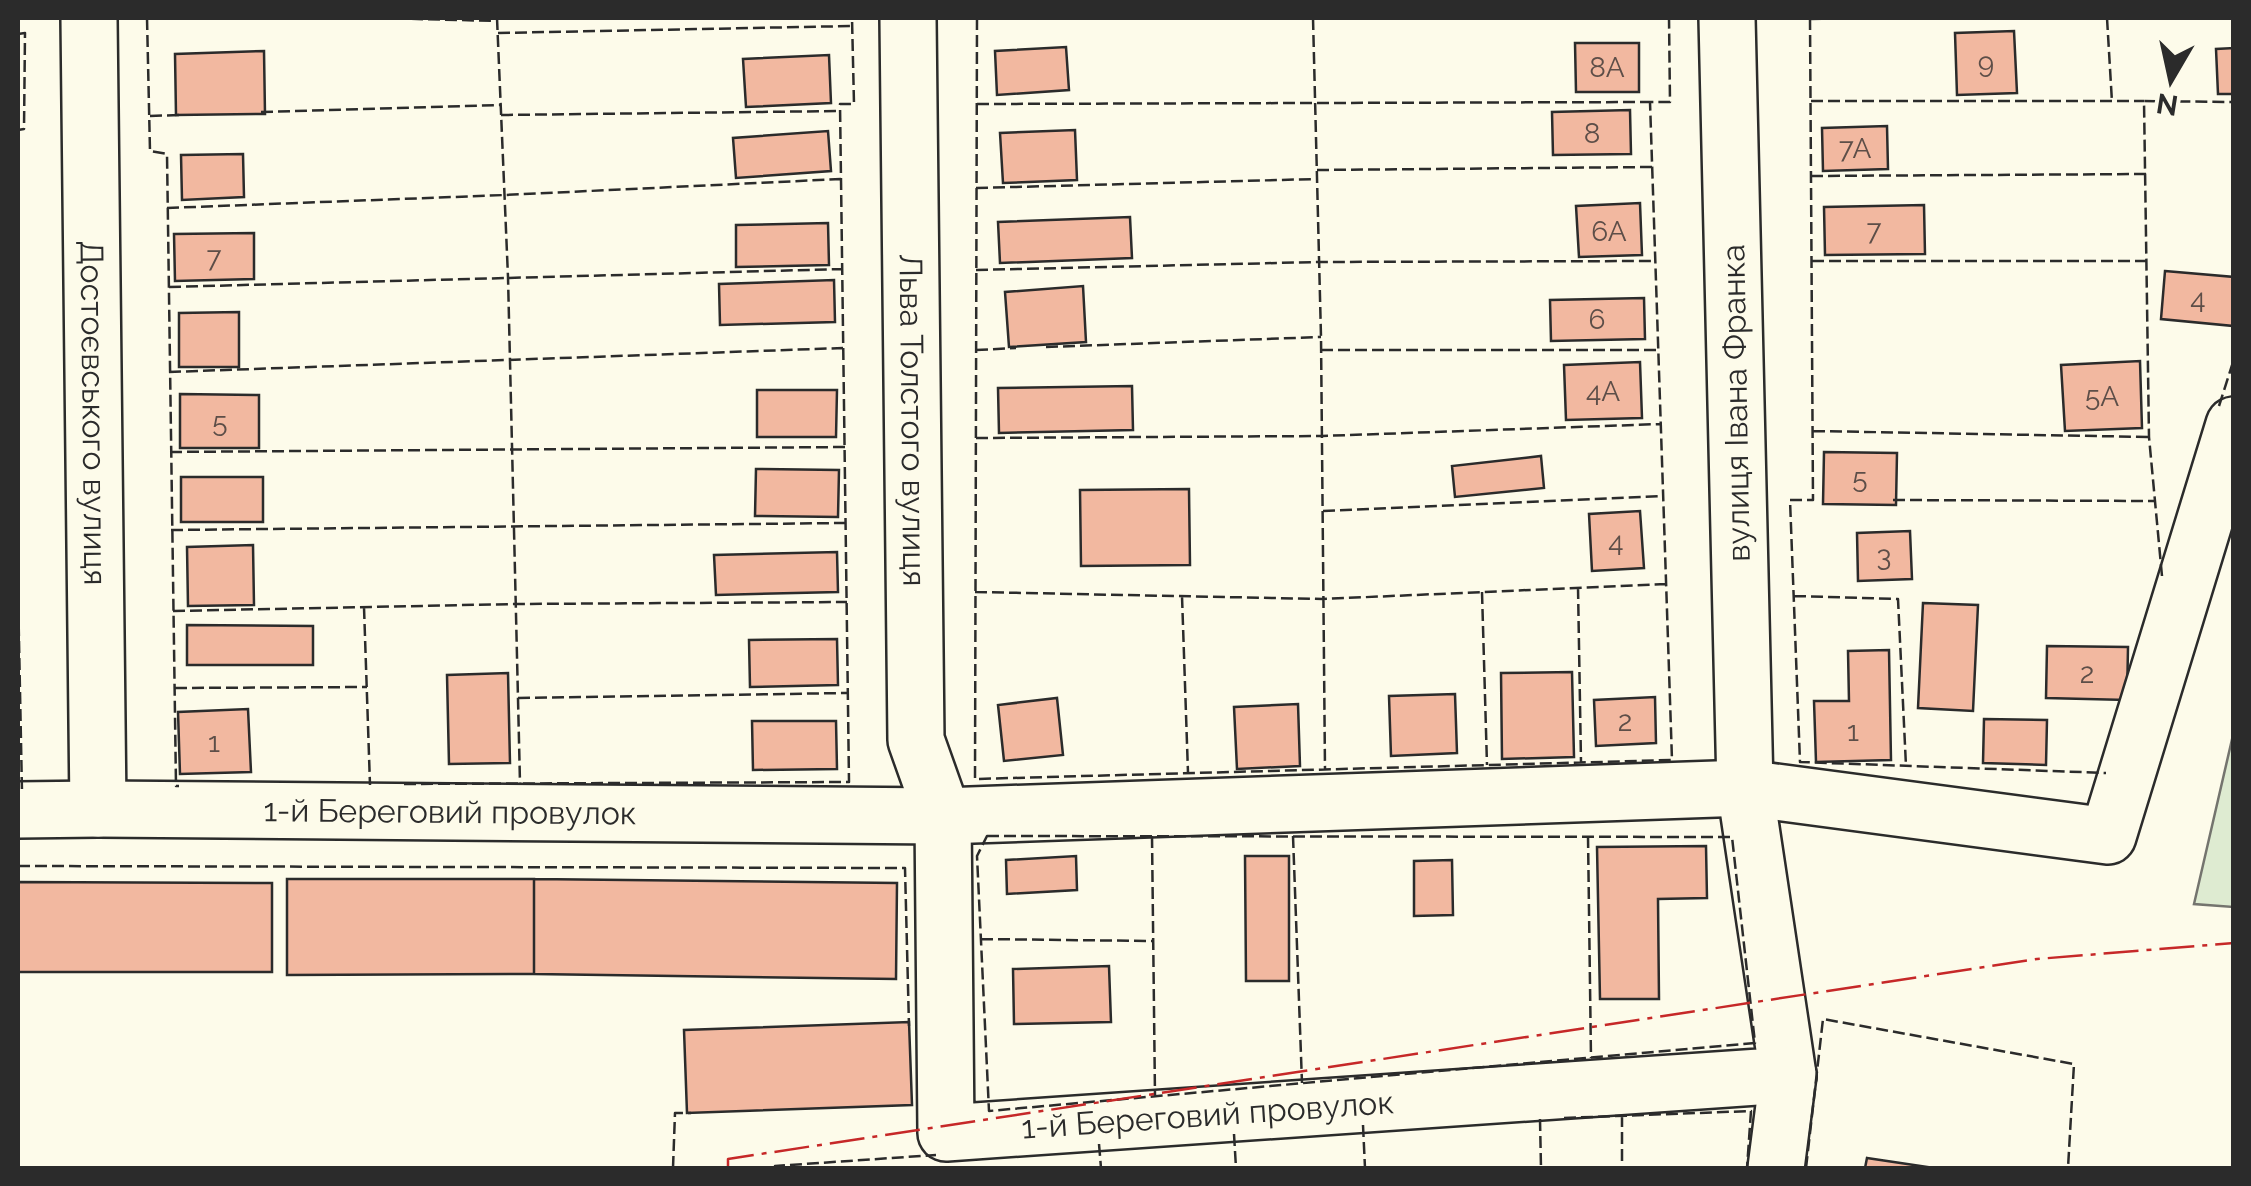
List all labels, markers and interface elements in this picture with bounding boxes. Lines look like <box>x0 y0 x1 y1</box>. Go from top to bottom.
north arrow <box>2121 30 2221 130</box>
house number: 9 <box>1978 47 1994 80</box>
house number: 8А <box>1589 51 1625 84</box>
text: N <box>2154 86 2180 122</box>
house number: 8 <box>1584 117 1600 150</box>
house number: 7А <box>1839 132 1871 165</box>
house number: 7 <box>1867 214 1882 247</box>
house number: 6А <box>1591 215 1627 248</box>
street label: Достоєвського вулиця <box>74 240 114 586</box>
house number: 7 <box>207 241 222 274</box>
street label: вулиця Івана Франка <box>1714 244 1757 562</box>
street label: Льва Толстого вулиця <box>893 253 933 587</box>
house number: 4 <box>2190 282 2206 315</box>
house number: 6 <box>1589 303 1605 336</box>
house number: 4А <box>1586 375 1620 408</box>
house number: 5А <box>2085 380 2119 413</box>
house number: 5 <box>212 406 228 439</box>
house number: 5 <box>1852 462 1868 495</box>
house number: 4 <box>1608 525 1624 558</box>
house number: 3 <box>1877 540 1891 573</box>
house number: 2 <box>2080 657 2094 690</box>
house number: 2 <box>1618 705 1632 738</box>
house number: 1 <box>1847 715 1859 748</box>
house number: 1 <box>208 726 220 759</box>
street label: 1-й Береговий провулок <box>263 791 637 831</box>
street label: 1-й Береговий провулок <box>1020 1083 1395 1146</box>

